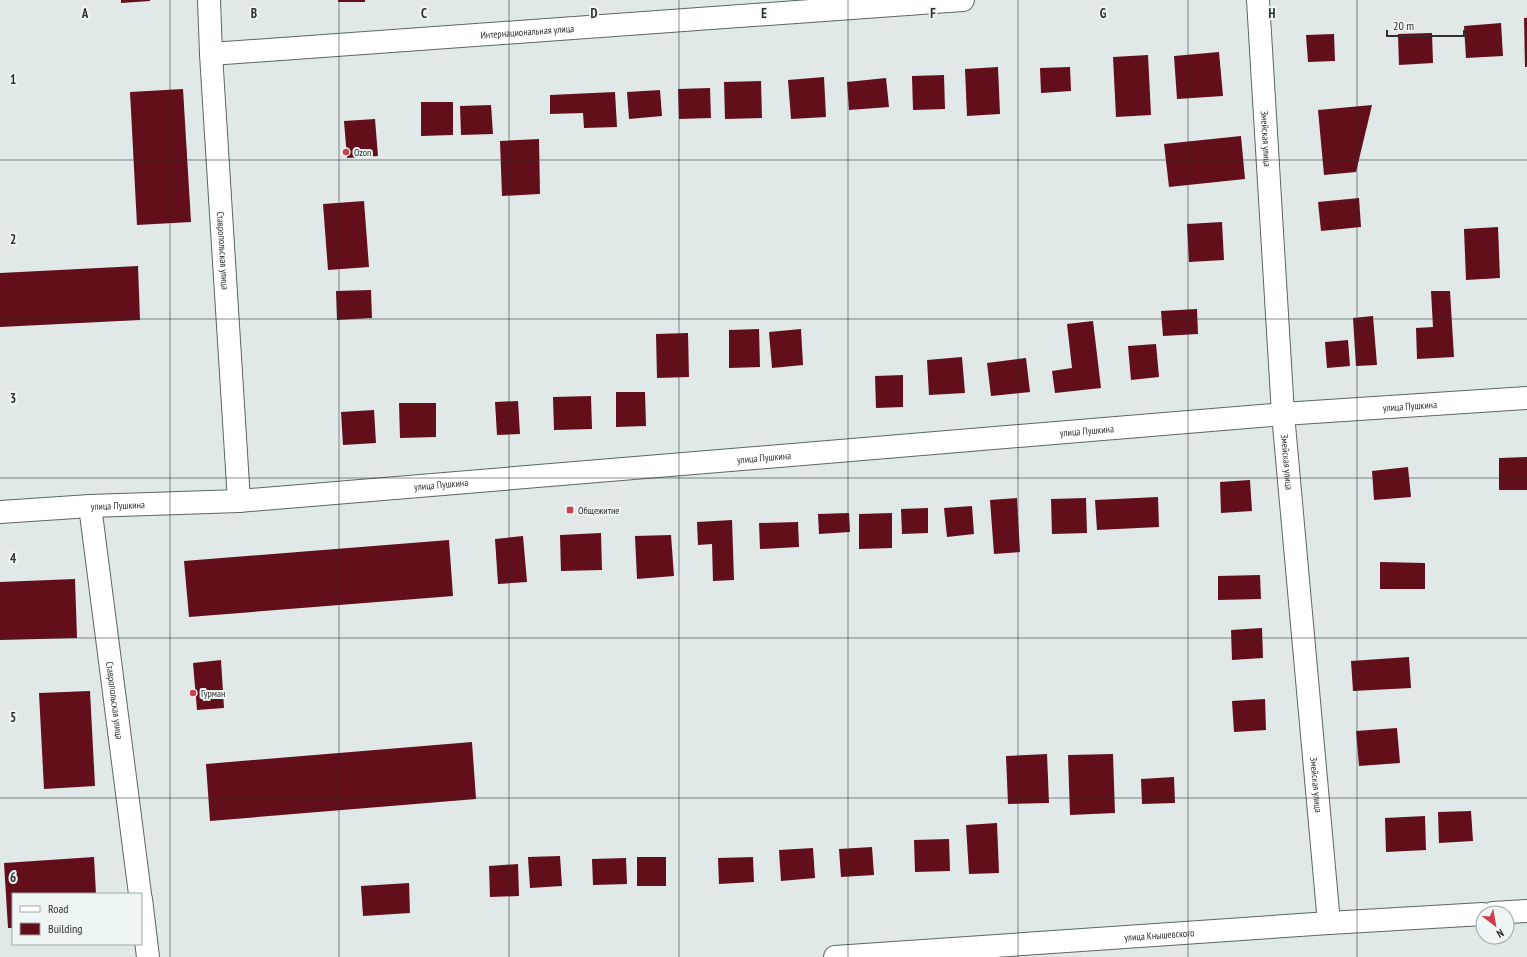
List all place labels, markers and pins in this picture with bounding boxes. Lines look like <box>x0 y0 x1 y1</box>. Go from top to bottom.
place label: Ozon <box>354 146 372 159</box>
marker: Ozon <box>341 147 351 157</box>
place label: Общежитие <box>578 504 619 517</box>
marker: Общежитие <box>565 505 575 515</box>
place label: Гурман <box>201 687 225 700</box>
marker: Гурман <box>188 688 198 698</box>

